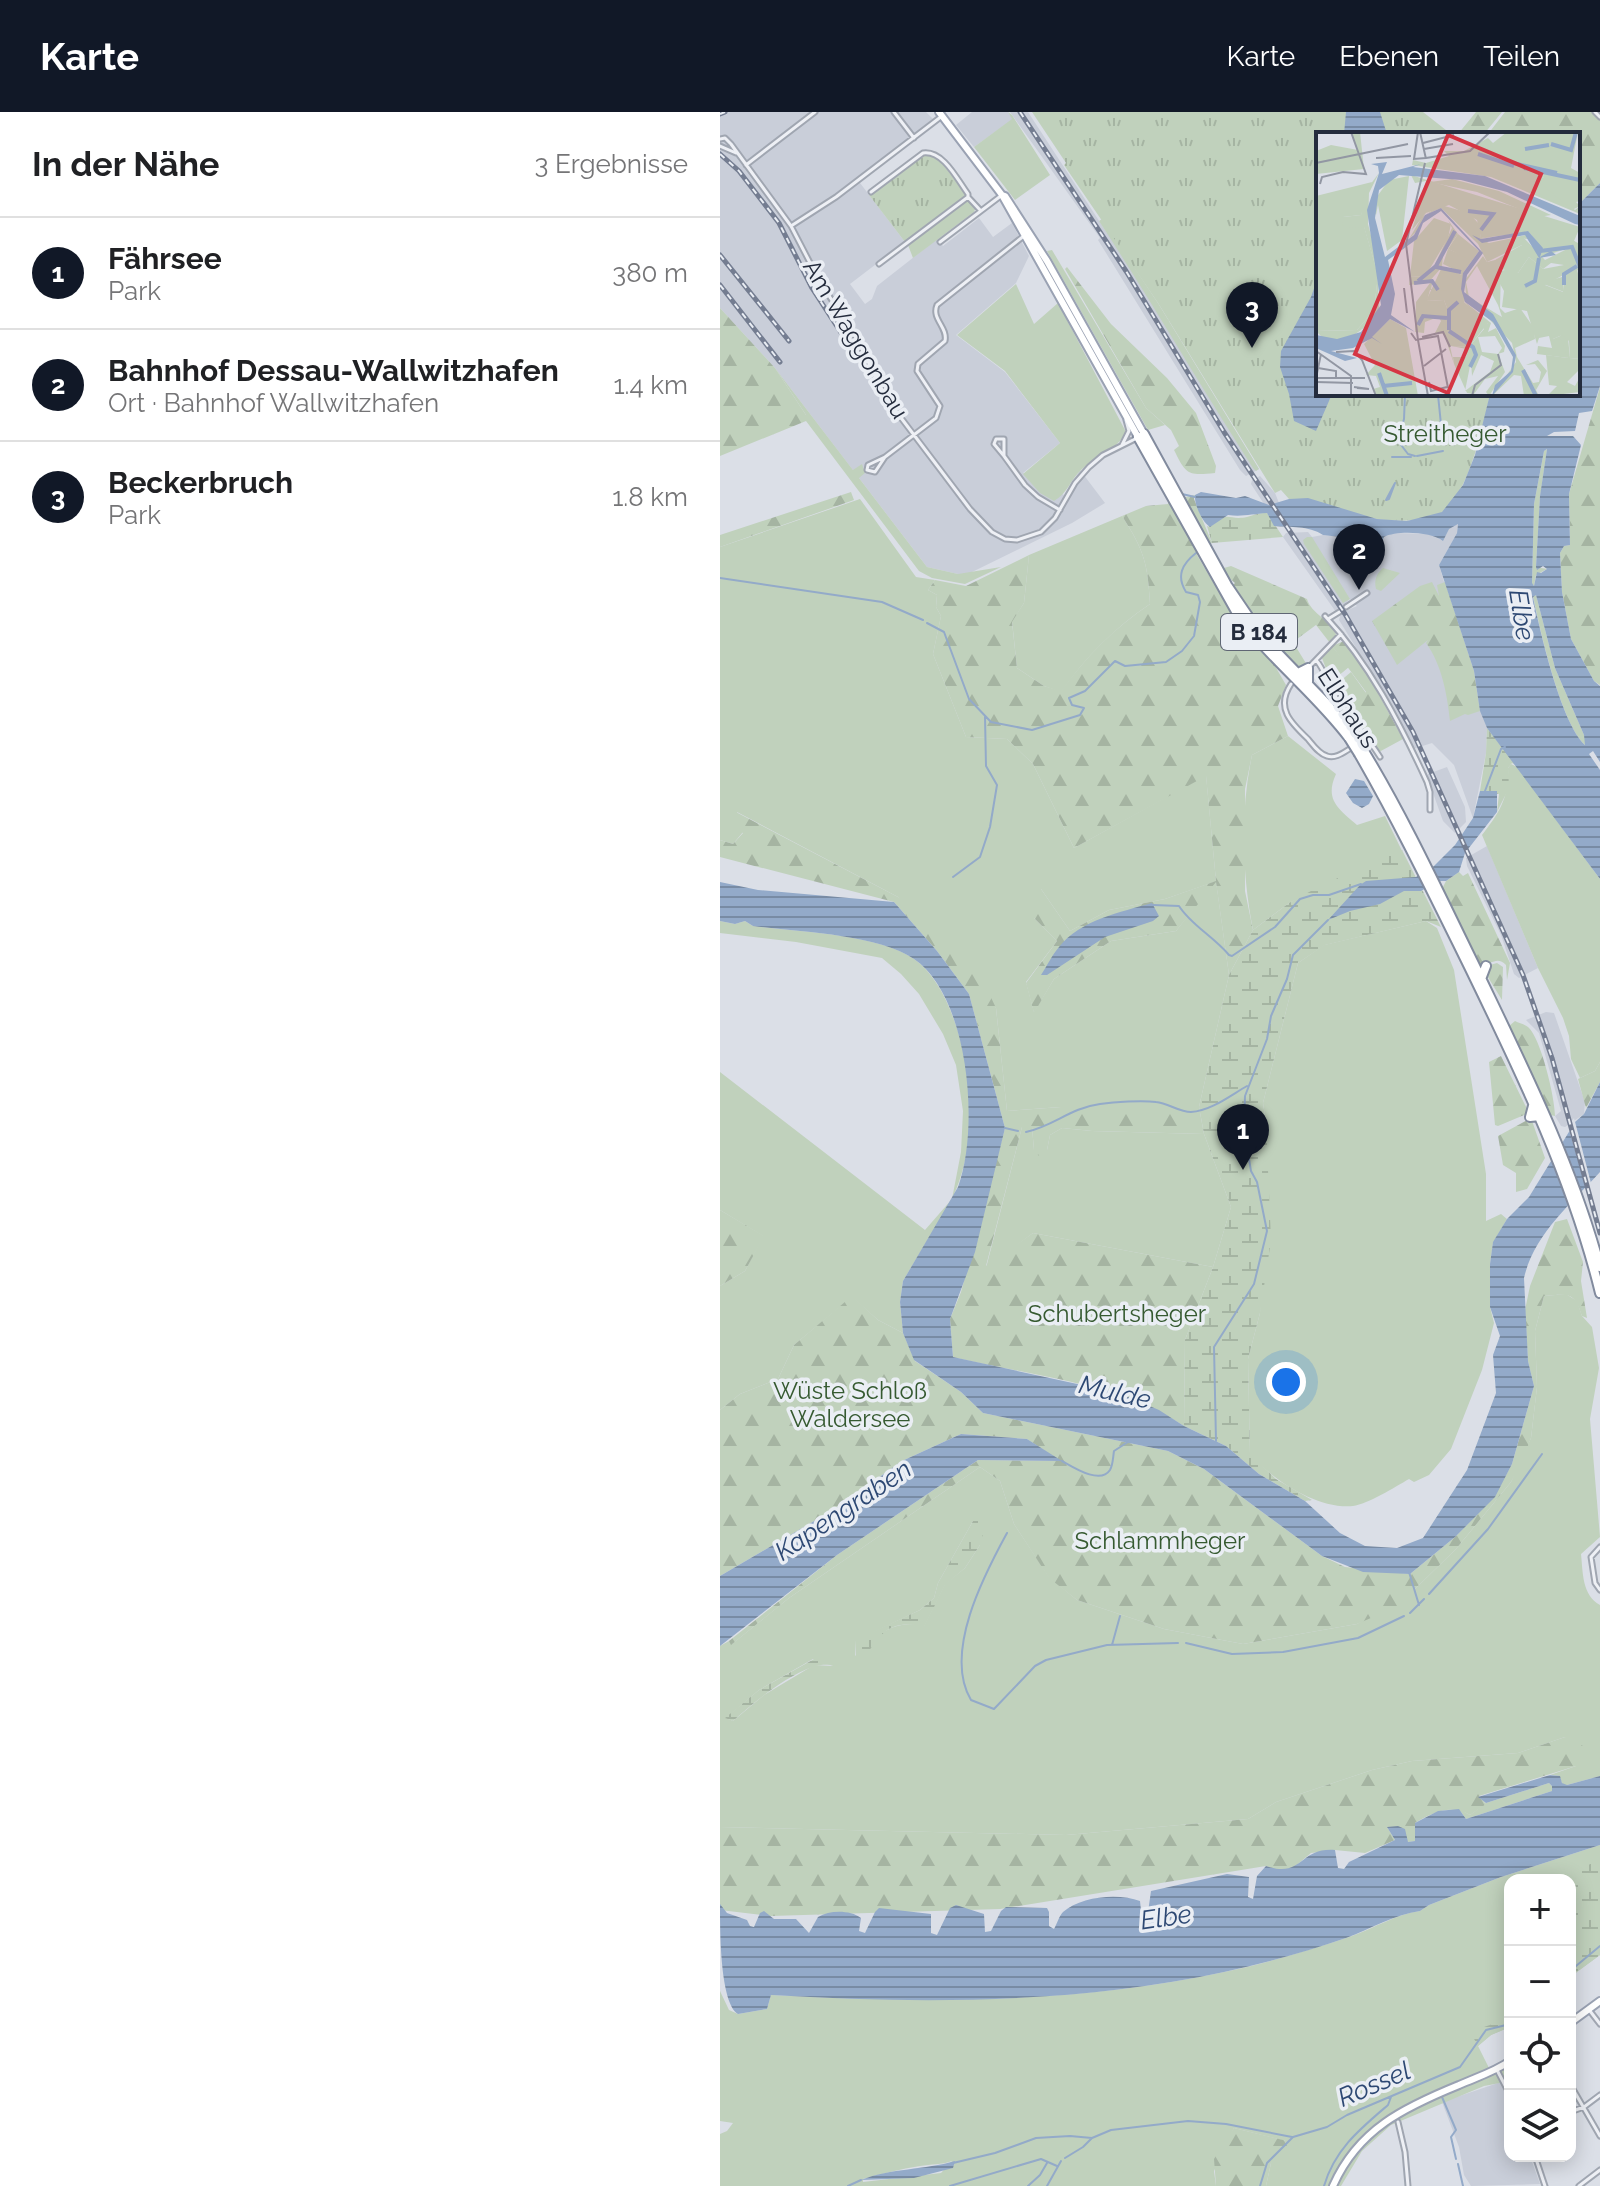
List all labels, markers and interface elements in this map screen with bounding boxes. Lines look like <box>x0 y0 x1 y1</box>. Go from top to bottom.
text: Karte <box>40 34 139 79</box>
text: Karte <box>1227 40 1295 73</box>
text: Ebenen <box>1339 40 1439 73</box>
text: Teilen <box>1483 40 1560 73</box>
inset map <box>1316 132 1580 396</box>
text: In der Nähe <box>32 144 219 184</box>
text: 3 Ergebnisse <box>534 149 688 179</box>
text: Fährsee <box>108 241 222 276</box>
street label: Am Waggonbau <box>797 254 915 424</box>
text: 1 <box>52 258 64 288</box>
text: 380 m <box>612 258 688 288</box>
text: Park <box>108 276 161 306</box>
pin: 3 <box>1226 282 1278 348</box>
text: Bahnhof Dessau-Wallwitzhafen <box>108 353 559 388</box>
text: 2 <box>51 370 65 400</box>
text: 1.4 km <box>613 370 688 400</box>
text: Ort · Bahnhof Wallwitzhafen <box>108 388 439 418</box>
park label: Streitheger <box>1383 419 1507 448</box>
text: Beckerbruch <box>108 465 293 500</box>
text: 3 <box>51 482 65 512</box>
text: 1.8 km <box>612 482 688 512</box>
text: Park <box>108 500 161 530</box>
pin: 2 <box>1333 524 1385 590</box>
water label: Elbe <box>1503 587 1541 643</box>
road number: B 184 <box>1221 614 1297 650</box>
street label: Elbhaus <box>1312 663 1384 753</box>
pin: 1 <box>1217 1104 1269 1170</box>
park label: Schubertsheger <box>1028 1299 1207 1328</box>
your location <box>1266 1362 1306 1402</box>
water label: Mulde <box>1076 1369 1154 1415</box>
park label: Wüste Schloß Waldersee <box>773 1376 927 1433</box>
water label: Kapengraben <box>769 1453 917 1567</box>
park label: Schlammheger <box>1075 1526 1246 1555</box>
map controls <box>1504 1874 1576 2162</box>
button: + <box>1504 1874 1576 1946</box>
water label: Elbe <box>1139 1899 1194 1935</box>
button: − <box>1504 1946 1576 2018</box>
button: locate <box>1504 2018 1576 2090</box>
water label: Rossel <box>1333 2055 1415 2113</box>
button: layers <box>1504 2090 1576 2162</box>

